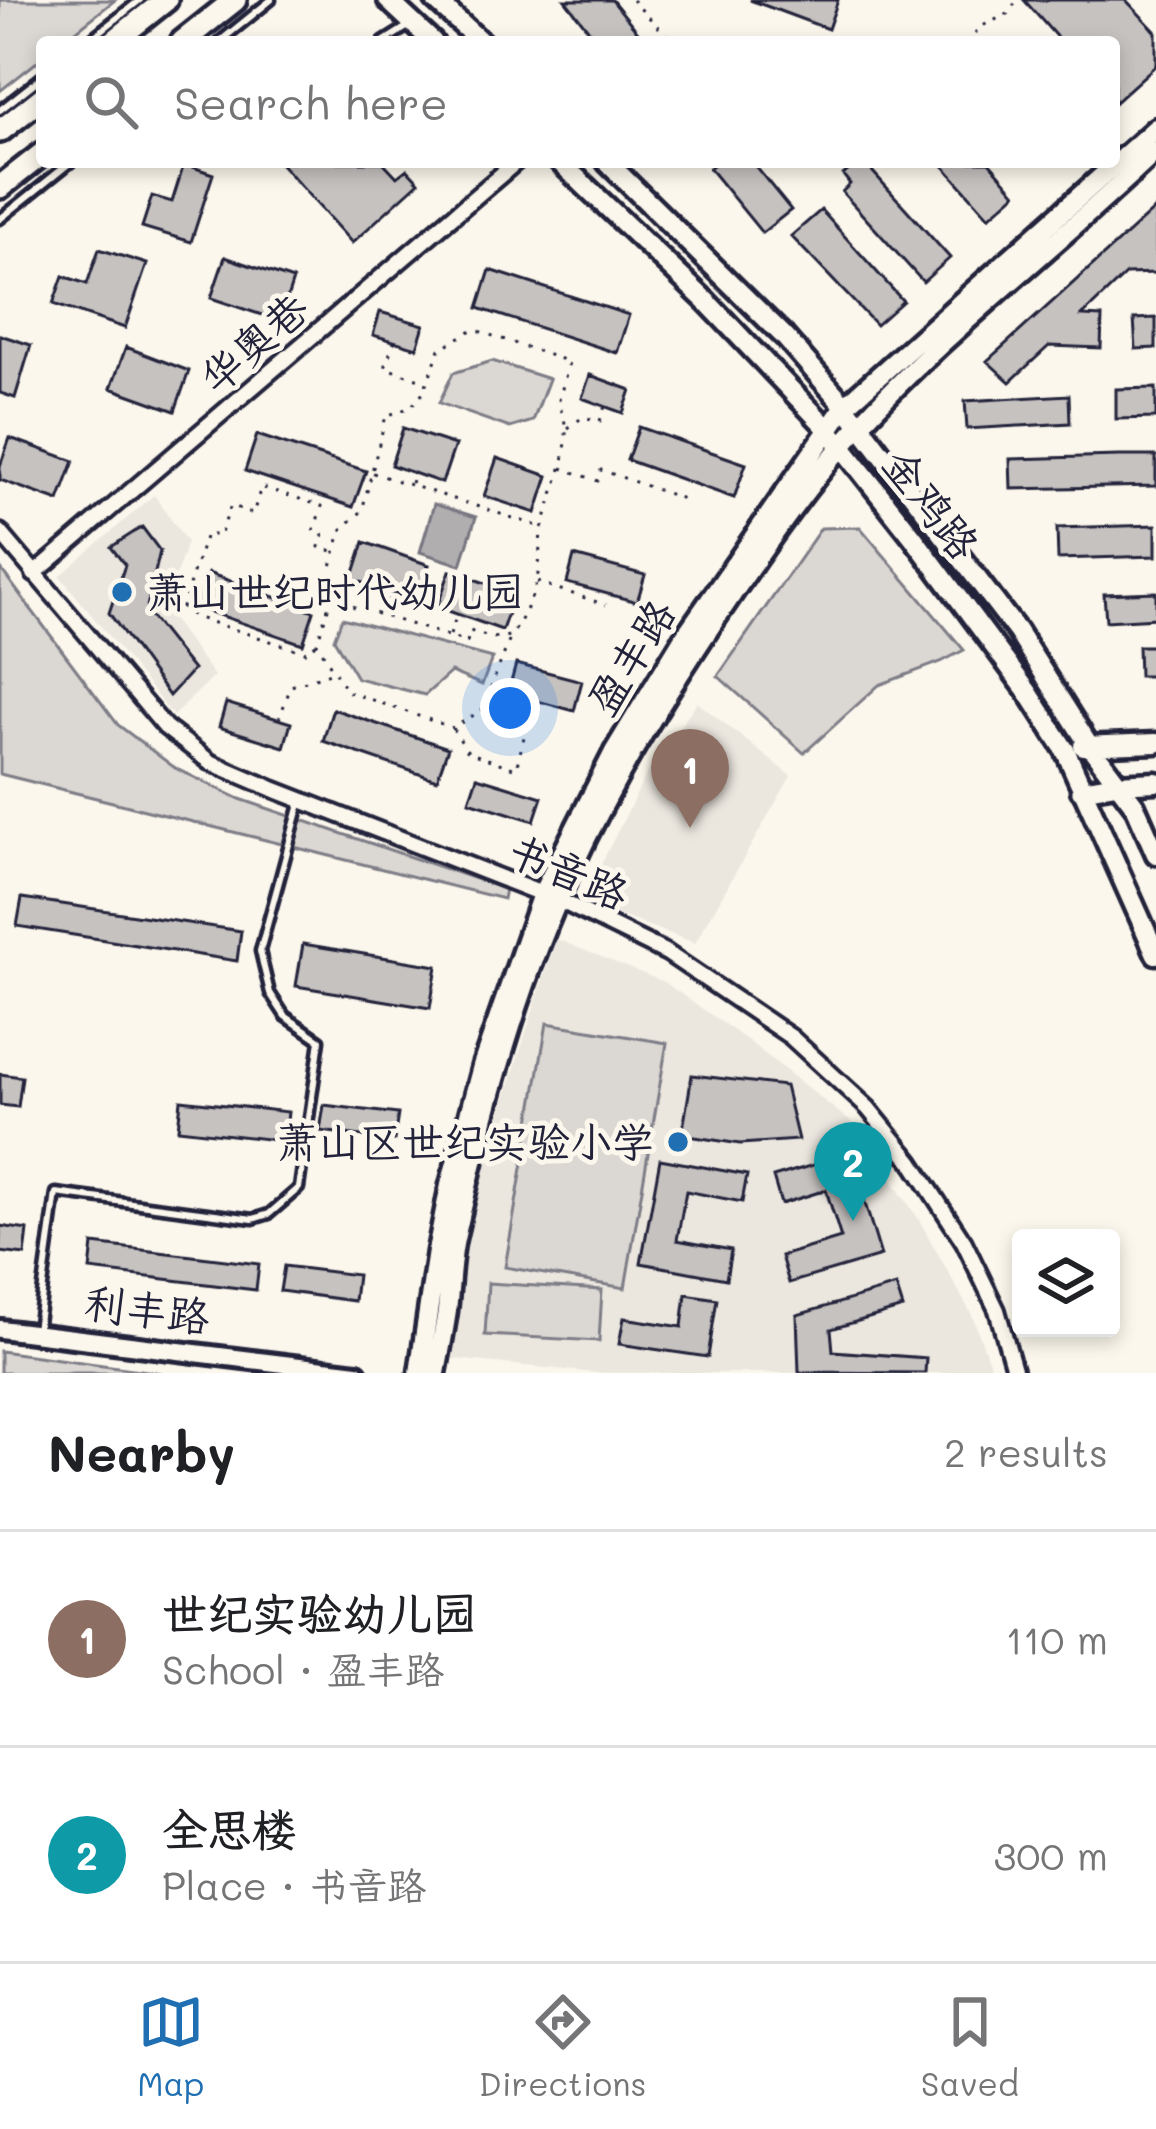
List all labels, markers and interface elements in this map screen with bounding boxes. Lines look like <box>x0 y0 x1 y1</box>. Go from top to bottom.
search box <box>36 36 1120 168</box>
icon: search <box>78 69 144 135</box>
text: Search here <box>174 73 448 131</box>
street label: 华奥巷 <box>187 280 319 404</box>
street label: 金鸡路 <box>872 436 993 570</box>
place label: 萧山世纪时代幼儿园 <box>146 563 524 618</box>
marker: 萧山世纪时代幼儿园 <box>109 579 135 605</box>
street label: 盈丰路 <box>573 588 686 724</box>
your location <box>480 678 540 738</box>
pin: 1 <box>651 729 729 828</box>
street label: 书音路 <box>500 821 637 921</box>
place label: 萧山区世纪实验小学 <box>276 1113 654 1168</box>
pin: 2 <box>814 1122 892 1221</box>
marker: 萧山区世纪实验小学 <box>665 1129 691 1155</box>
map controls <box>1012 1229 1120 1337</box>
button: layers <box>1012 1229 1120 1337</box>
street label: 利丰路 <box>81 1274 213 1343</box>
text: Nearby <box>48 1418 235 1485</box>
text: 2 results <box>944 1426 1108 1477</box>
text: 世纪实验幼儿园 <box>162 1583 477 1641</box>
text: 1 <box>78 1613 96 1664</box>
text: 110 m <box>1006 1613 1108 1664</box>
text: School · 盈丰路 <box>162 1643 444 1694</box>
text: 全思楼 <box>162 1799 297 1857</box>
text: 2 <box>76 1829 98 1880</box>
text: 300 m <box>993 1829 1108 1880</box>
text: Place · 书音路 <box>162 1859 426 1910</box>
tab: Map <box>137 1989 204 2104</box>
tab: Directions <box>479 1989 646 2104</box>
tab: Saved <box>921 1989 1019 2104</box>

